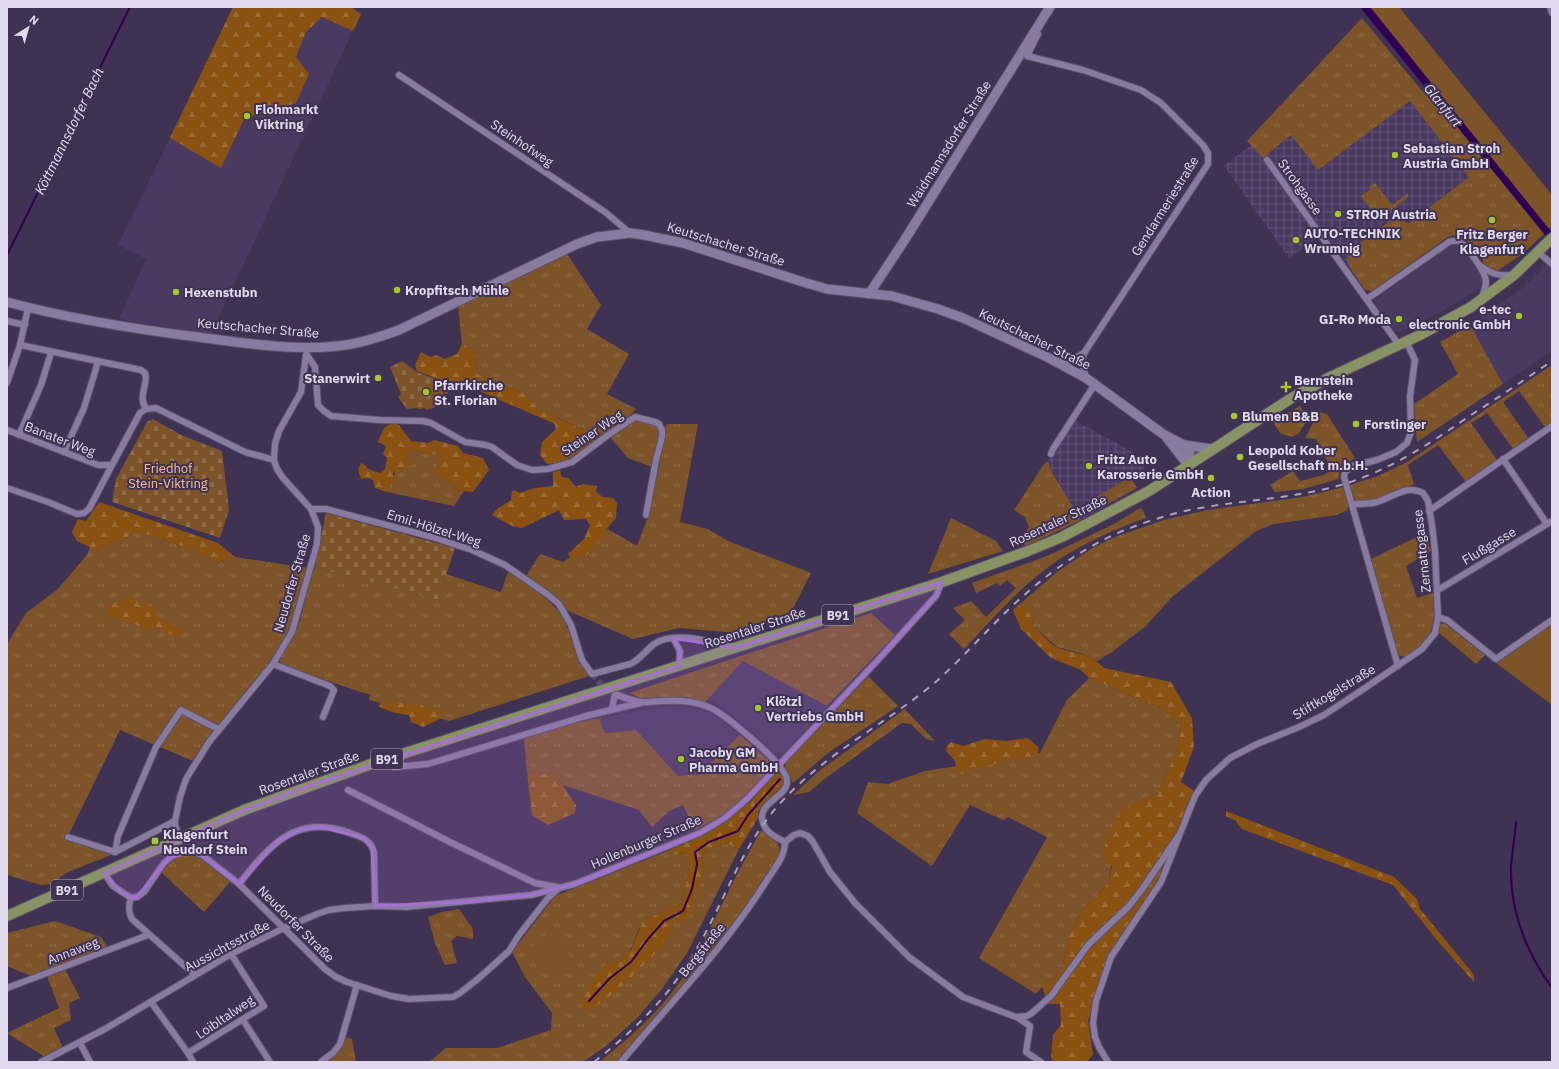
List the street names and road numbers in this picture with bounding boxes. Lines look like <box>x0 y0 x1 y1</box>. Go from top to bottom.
street label: Waidmannsdorfer Straße <box>903 77 995 211</box>
street label: Steinhofweg <box>487 116 557 170</box>
street label: Gendarmeriestraße <box>1127 153 1203 259</box>
street label: Strohgasse <box>1274 156 1326 218</box>
street label: Keutschacher Straße <box>665 218 787 270</box>
street label: Keutschacher Straße <box>976 305 1094 373</box>
street label: Keutschacher Straße <box>196 314 320 342</box>
street label: Steiner Weg <box>558 406 626 460</box>
street label: Banater Weg <box>22 418 98 460</box>
street label: Rosentaler Straße <box>1007 491 1109 551</box>
street label: Emil-Hölzel-Weg <box>385 506 483 550</box>
street label: Zernattogasse <box>1409 509 1435 593</box>
street label: Flußgasse <box>1459 523 1519 569</box>
street label: Neudorfer Straße <box>270 532 314 634</box>
street label: Rosentaler Straße <box>702 604 808 652</box>
road number: B91 <box>822 605 854 625</box>
street label: Stiftkogelstraße <box>1290 661 1378 723</box>
street label: Rosentaler Straße <box>257 747 361 799</box>
road number: B91 <box>371 749 403 769</box>
street label: Hollenburger Straße <box>588 811 704 873</box>
road number: B91 <box>51 880 83 900</box>
street label: Neudorfer Straße <box>254 882 338 966</box>
street label: Aussichtsstraße <box>181 916 273 976</box>
street label: Bergstraße <box>675 919 729 981</box>
street label: Annaweg <box>45 933 101 969</box>
street label: Loibltalweg <box>193 991 258 1043</box>

